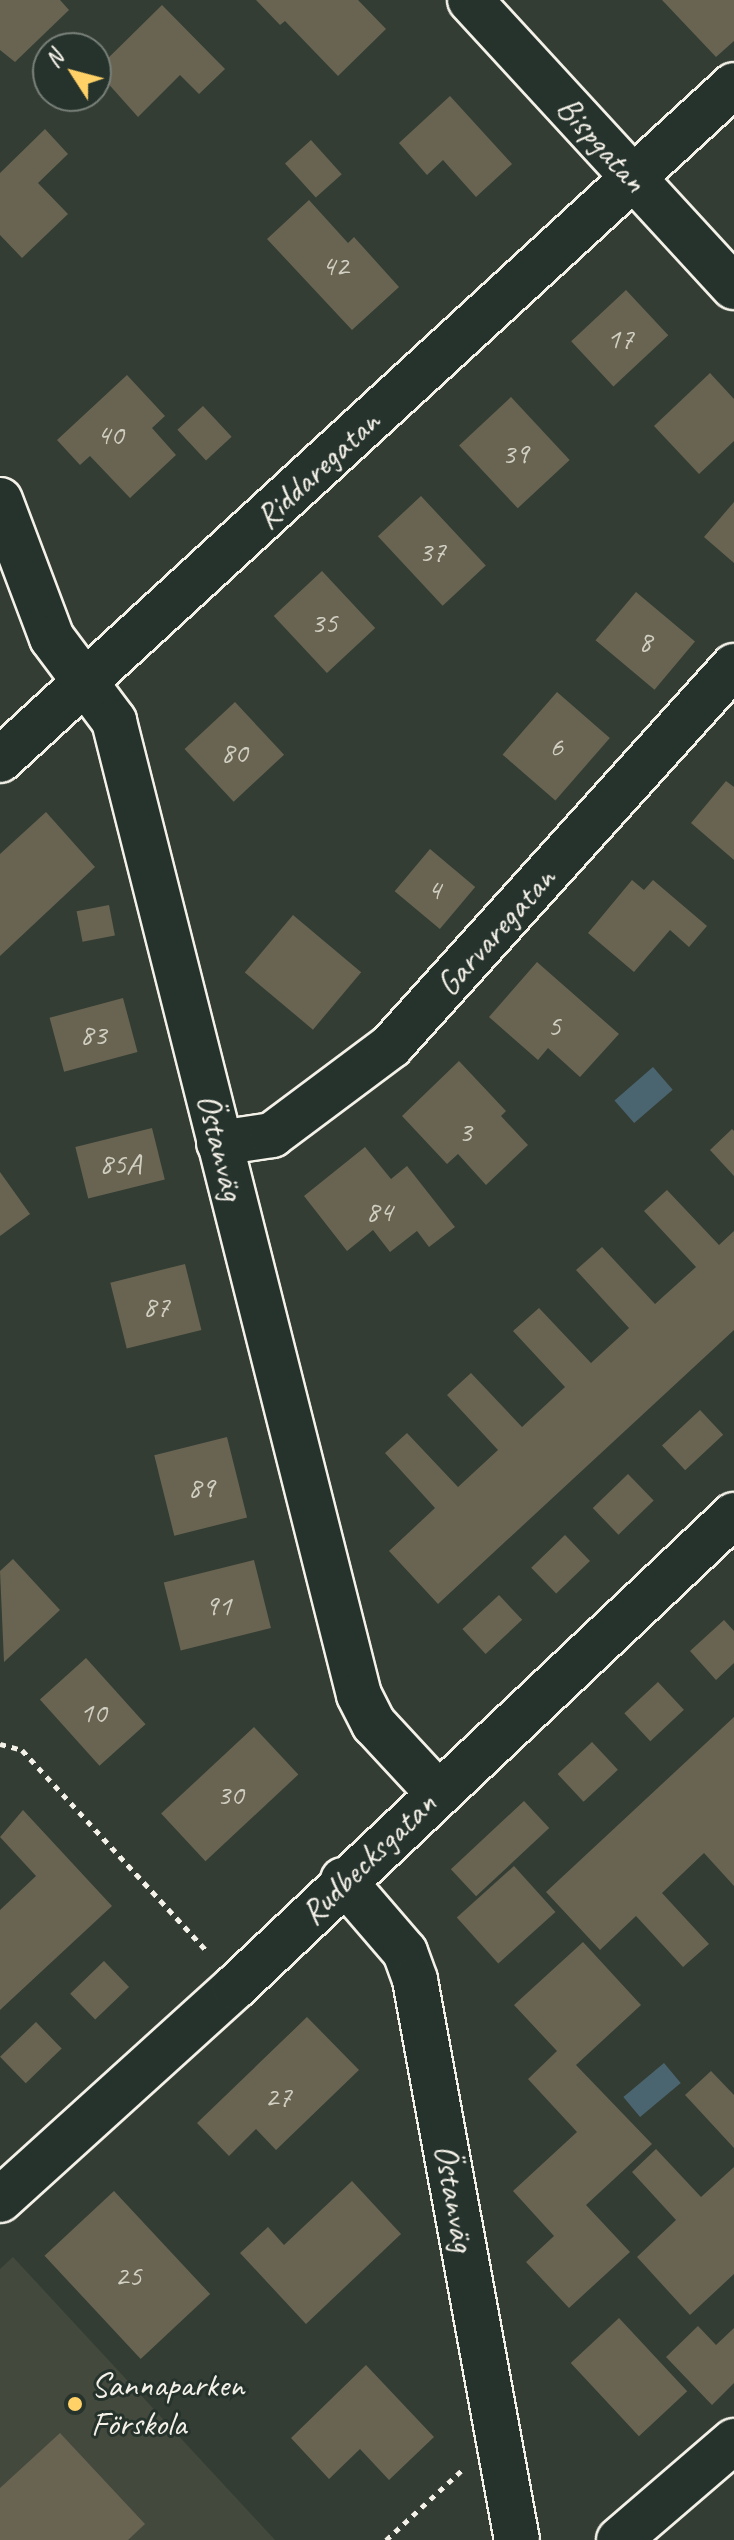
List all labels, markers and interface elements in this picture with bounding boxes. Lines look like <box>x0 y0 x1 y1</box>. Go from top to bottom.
north arrow <box>32 32 112 112</box>
text: N <box>39 45 70 73</box>
street label: Bispgatan <box>548 88 656 200</box>
house number: 42 <box>322 247 348 283</box>
house number: 17 <box>607 320 633 356</box>
street label: Riddaregatan <box>246 401 388 537</box>
house number: 40 <box>97 416 123 452</box>
house number: 39 <box>502 435 528 471</box>
house number: 37 <box>419 533 445 569</box>
house number: 35 <box>311 604 337 640</box>
house number: 8 <box>638 623 652 659</box>
house number: 6 <box>549 728 563 764</box>
house number: 80 <box>221 734 247 770</box>
street label: Garvaregatan <box>427 858 563 1004</box>
house number: 4 <box>427 871 441 907</box>
house number: 5 <box>547 1007 561 1043</box>
house number: 83 <box>80 1016 106 1052</box>
street label: Östanväg <box>188 1090 254 1204</box>
house number: 3 <box>458 1113 472 1149</box>
house number: 85A <box>99 1145 141 1181</box>
house number: 84 <box>366 1193 392 1229</box>
house number: 87 <box>143 1288 169 1324</box>
house number: 89 <box>188 1469 214 1505</box>
house number: 91 <box>205 1587 231 1623</box>
house number: 10 <box>80 1694 106 1730</box>
house number: 30 <box>217 1776 243 1812</box>
street label: Rudbecksgatan <box>292 1783 444 1933</box>
house number: 27 <box>265 2078 291 2114</box>
street label: Östanväg <box>426 2141 484 2255</box>
house number: 25 <box>115 2257 141 2293</box>
place label: Sannaparken Förskola <box>91 2364 244 2444</box>
marker: Sannaparken Förskola <box>66 2395 84 2413</box>

